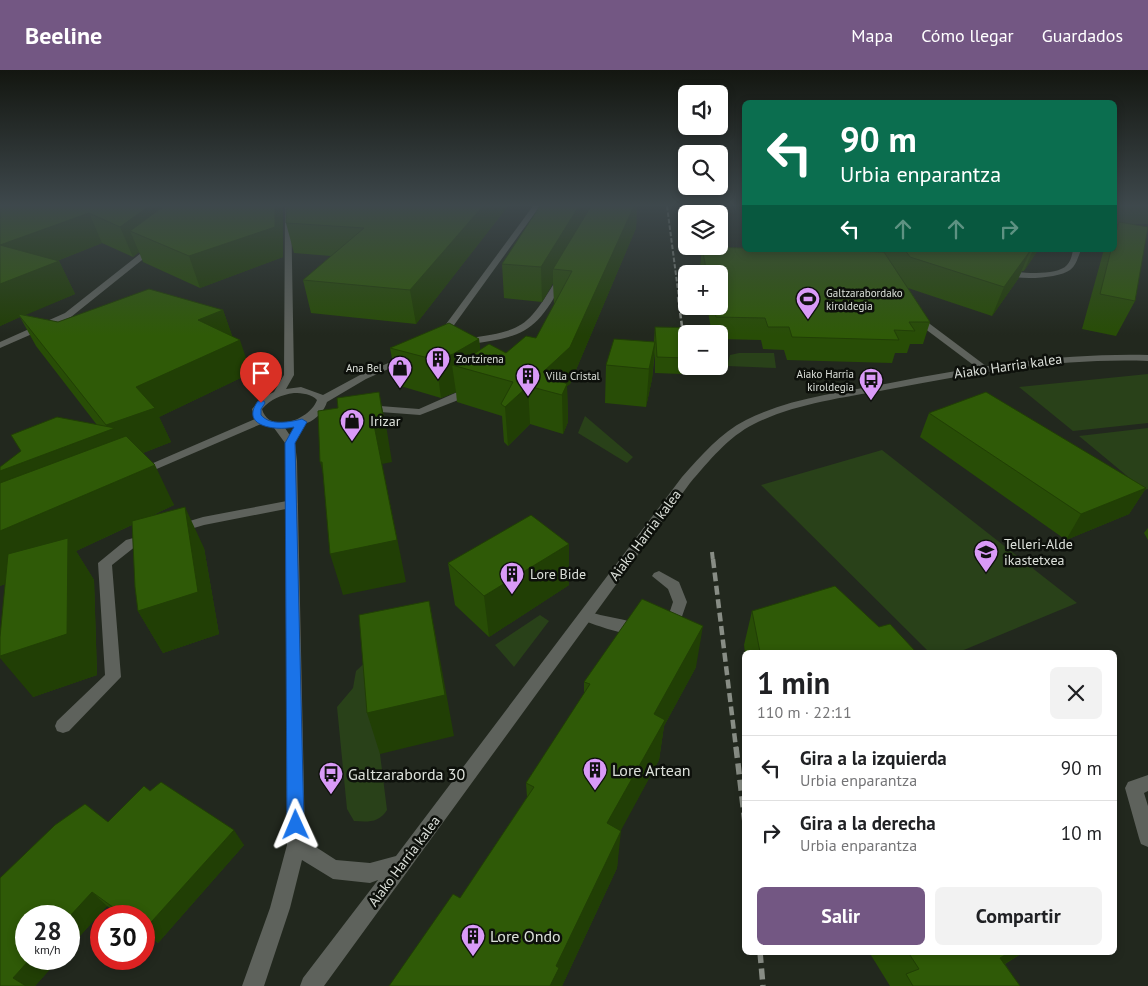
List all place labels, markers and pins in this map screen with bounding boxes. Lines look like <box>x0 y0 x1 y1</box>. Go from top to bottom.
sports icon: Galtzarabordako kiroldegia <box>795 286 821 320</box>
place label: Galtzarabordako kiroldegia <box>826 286 903 313</box>
building icon: Zortzirena <box>425 346 451 380</box>
pin <box>240 352 282 403</box>
place label: Zortzirena <box>456 352 504 366</box>
shop icon: Ana Bel <box>387 355 413 389</box>
place label: Ana Bel <box>346 361 383 375</box>
building icon: Villa Cristal <box>515 363 541 397</box>
place label: Aiako Harria kiroldegia <box>796 367 854 394</box>
bus stop icon: Aiako Harria kiroldegia <box>858 367 884 401</box>
place label: Villa Cristal <box>545 369 601 383</box>
shop icon: Irizar <box>339 408 365 442</box>
place label: Irizar <box>370 412 401 430</box>
place label: Telleri-Alde ikastetxea <box>1004 535 1073 569</box>
school or university icon: Telleri-Alde ikastetxea <box>973 539 999 573</box>
building icon: Lore Bide <box>499 561 525 595</box>
place label: Lore Bide <box>530 565 586 583</box>
building icon: Lore Artean <box>582 757 608 791</box>
place label: Lore Artean <box>612 760 691 780</box>
bus stop icon: Galtzaraborda 30 <box>318 761 344 795</box>
place label: Galtzaraborda 30 <box>348 764 465 784</box>
building icon: Lore Ondo <box>460 923 486 957</box>
place label: Lore Ondo <box>490 926 561 946</box>

